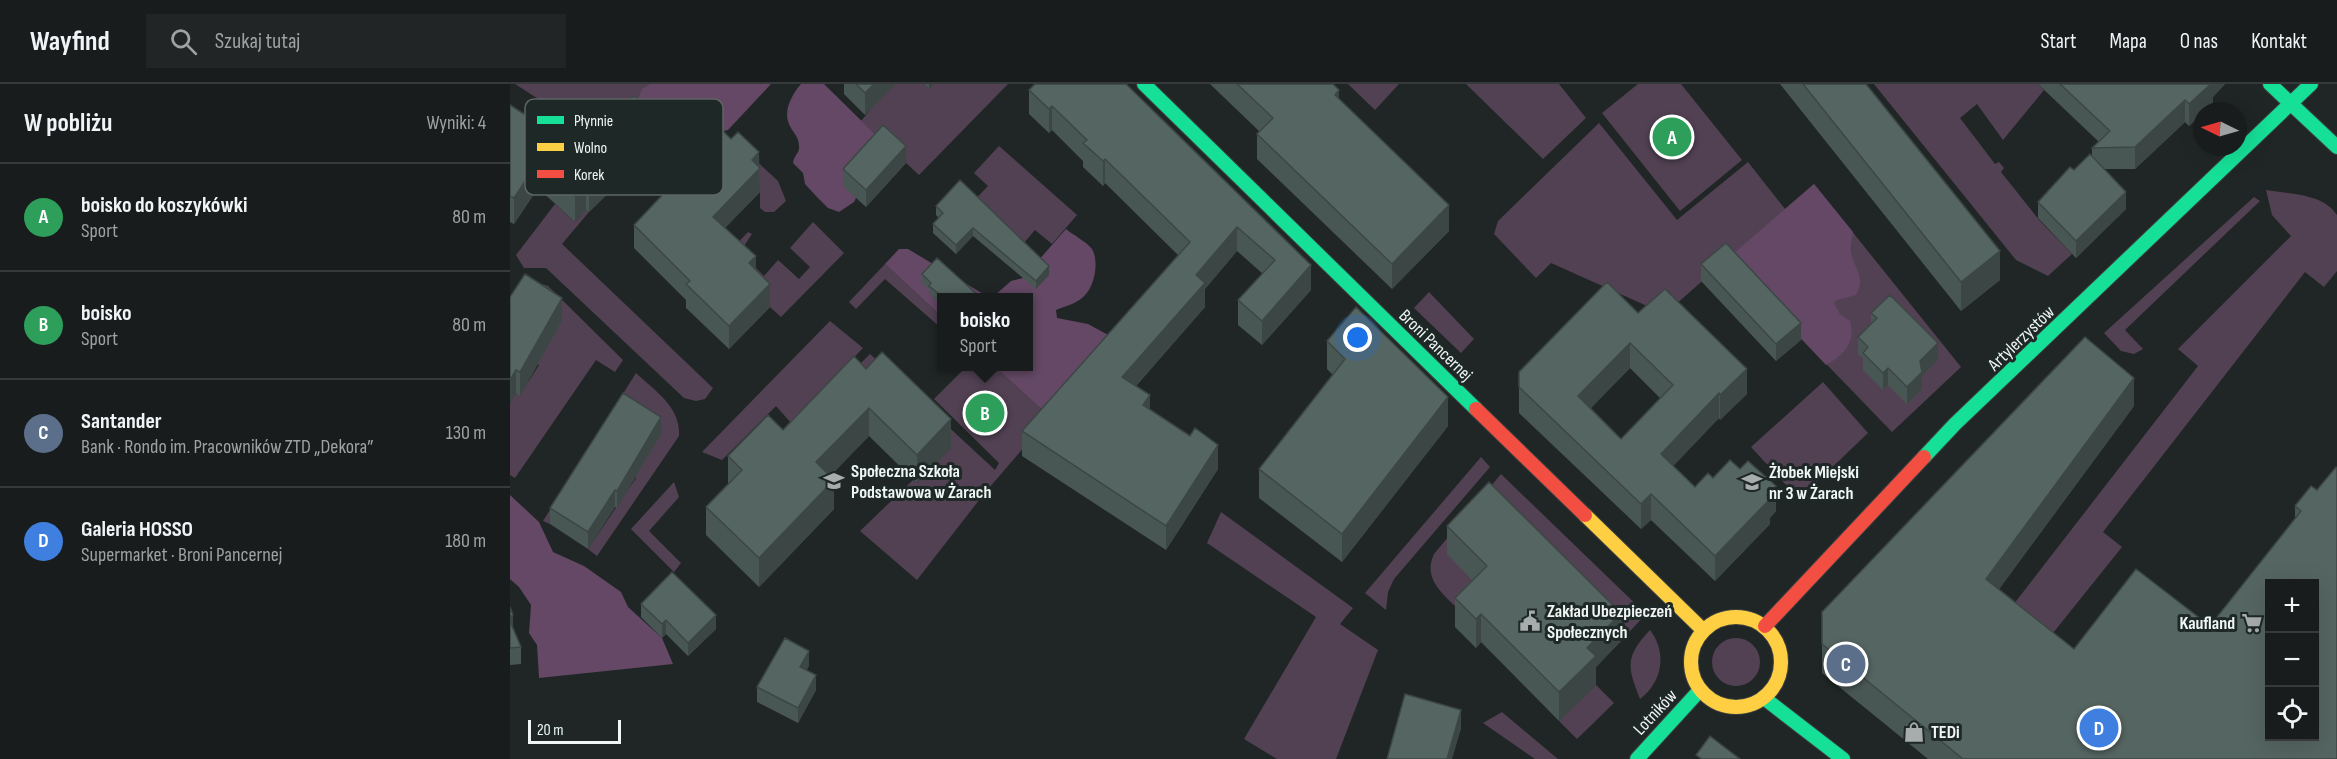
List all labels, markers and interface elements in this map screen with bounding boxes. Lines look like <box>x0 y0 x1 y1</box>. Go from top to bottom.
search box <box>146 14 566 68</box>
text: Wayfind <box>30 25 110 58</box>
icon: search <box>167 25 200 58</box>
text: Szukaj tutaj <box>215 28 300 55</box>
text: Start <box>2040 29 2077 54</box>
text: Mapa <box>2110 29 2147 54</box>
text: O nas <box>2180 29 2218 54</box>
text: Kontakt <box>2251 29 2307 54</box>
legend <box>525 99 723 195</box>
north arrow <box>2193 102 2247 156</box>
text: W pobliżu <box>24 108 112 139</box>
text: Wyniki: 4 <box>426 111 486 135</box>
text: Płynnie <box>574 112 613 131</box>
pin: A <box>1652 115 1692 160</box>
text: Wolno <box>574 139 607 158</box>
text: Korek <box>574 166 604 185</box>
text: boisko do koszykówki <box>81 192 247 219</box>
text: A <box>39 205 48 229</box>
text: 80 m <box>452 205 486 229</box>
text: Sport <box>81 219 118 243</box>
popup <box>937 293 1033 371</box>
text: boisko <box>81 300 132 327</box>
street label: Artylerzystów <box>1983 301 2059 376</box>
street label: Broni Pancernej <box>1395 305 1477 386</box>
text: boisko <box>960 307 1010 334</box>
text: B <box>39 313 48 337</box>
text: 80 m <box>452 313 486 337</box>
your location <box>1343 323 1372 352</box>
text: Sport <box>81 327 118 351</box>
text: Sport <box>960 334 997 358</box>
pin: B <box>966 390 1004 436</box>
text: Santander <box>81 408 162 435</box>
text: C <box>38 421 49 445</box>
text: 130 m <box>446 421 486 445</box>
text: Bank · Rondo im. Pracowników ZTD „Dekora” <box>81 435 374 459</box>
place label: Społeczna Szkoła Podstawowa w Żarach <box>851 461 991 503</box>
place label: Żłobek Miejski nr 3 w Żarach <box>1769 462 1859 504</box>
school or university icon: Społeczna Szkoła Podstawowa w Żarach <box>822 469 846 493</box>
school or university icon: Żłobek Miejski nr 3 w Żarach <box>1740 470 1764 494</box>
text: Galeria HOSSO <box>81 516 193 543</box>
text: D <box>38 529 49 553</box>
text: 180 m <box>445 529 486 553</box>
text: Supermarket · Broni Pancernej <box>81 543 282 567</box>
map controls <box>2265 579 2319 741</box>
button: + <box>2265 579 2319 633</box>
place label: Zakład Ubezpieczeń Społecznych <box>1547 601 1672 643</box>
public building icon: Zakład Ubezpieczeń Społecznych <box>1518 609 1542 633</box>
supermarket icon: Kaufland <box>2240 611 2264 635</box>
place label: Kaufland <box>2179 613 2235 634</box>
button: − <box>2265 633 2319 687</box>
pin: C <box>1826 642 1866 686</box>
street label: Lotników <box>1629 685 1682 739</box>
button: locate <box>2265 687 2319 741</box>
pin: D <box>2080 706 2118 750</box>
scale bar <box>528 717 621 744</box>
shop icon: TEDi <box>1902 720 1926 744</box>
text: 20 m <box>537 721 564 740</box>
place label: TEDi <box>1931 722 1960 743</box>

